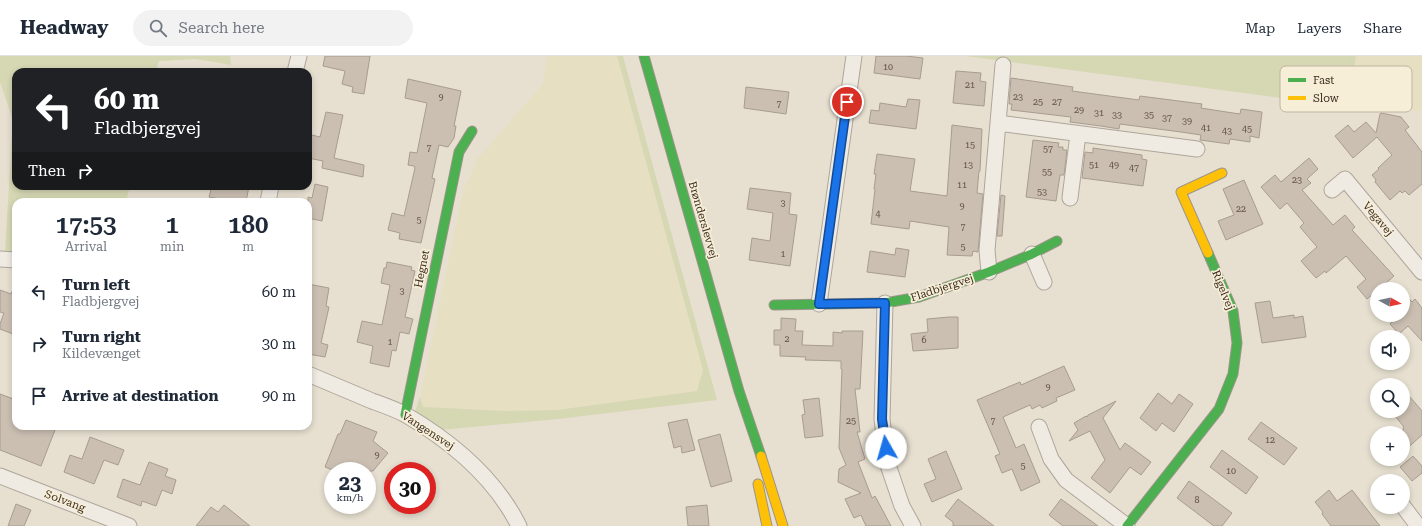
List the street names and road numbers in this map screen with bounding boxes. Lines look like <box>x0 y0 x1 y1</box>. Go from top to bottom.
street label: Brønderslevvej <box>686 180 720 260</box>
street label: Vegavej <box>1360 199 1396 239</box>
street label: Hegnet <box>412 249 432 289</box>
street label: Rigelvej <box>1209 268 1237 312</box>
street label: Fladbjergvej <box>909 272 975 304</box>
street label: Vangensvej <box>399 409 457 453</box>
street label: Solvang <box>43 487 88 515</box>

